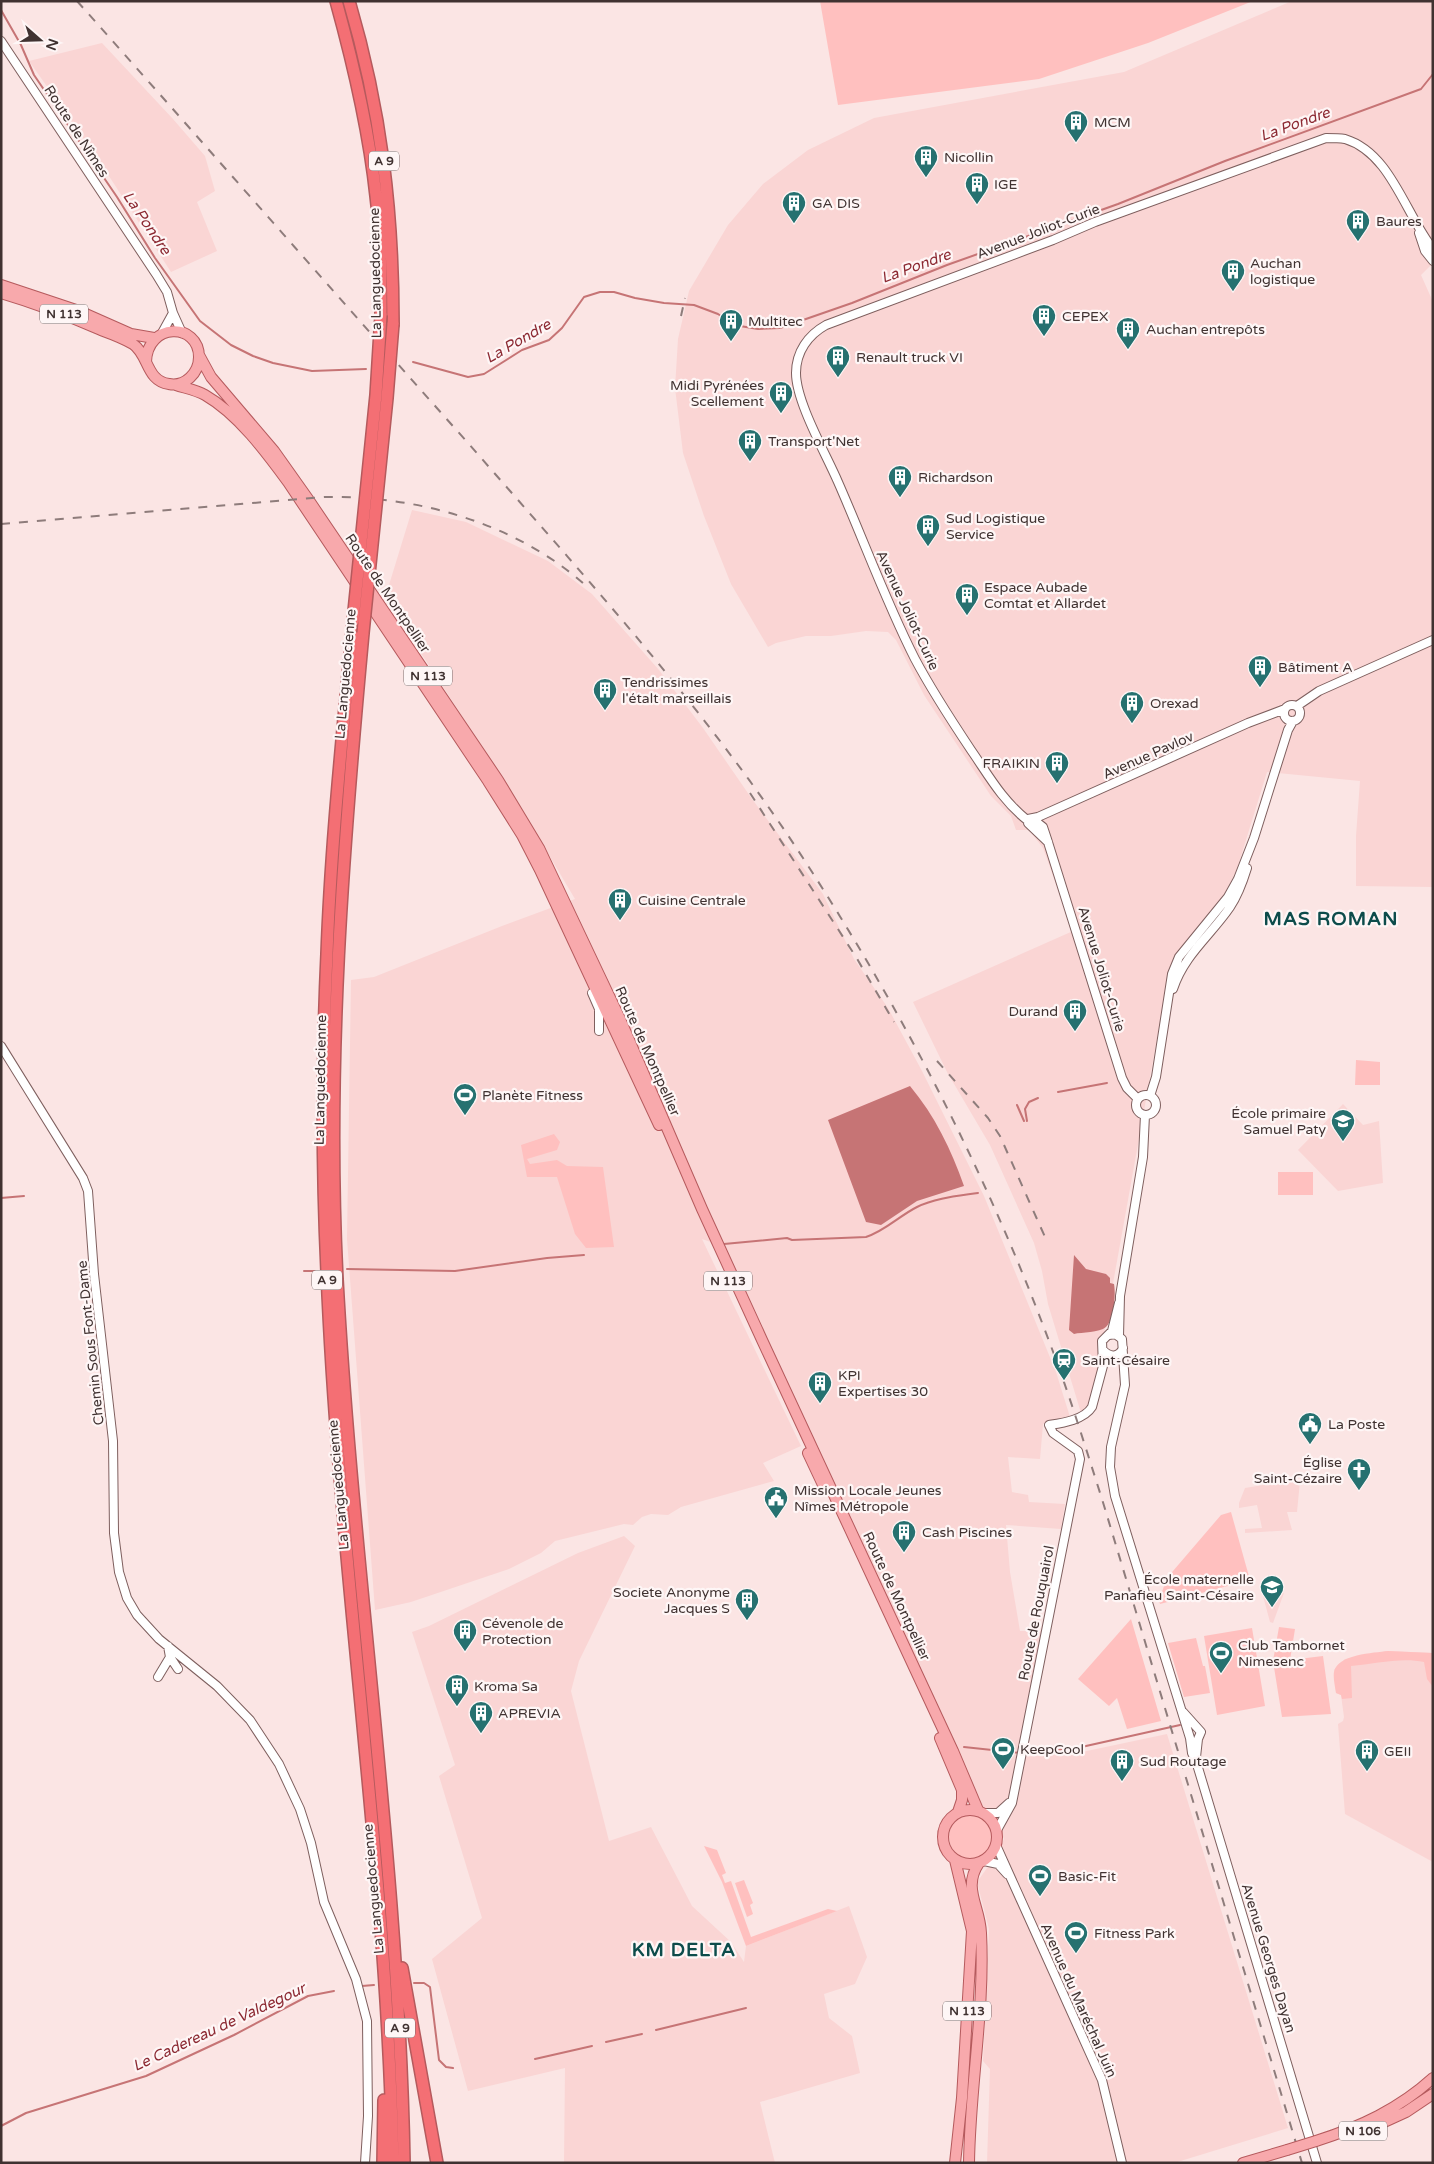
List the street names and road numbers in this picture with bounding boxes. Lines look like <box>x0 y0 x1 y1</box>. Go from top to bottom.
street label: Route de Nîmes <box>41 82 113 181</box>
road number: A 9 <box>369 152 399 170</box>
street label: Avenue Joliot-Curie <box>974 200 1102 263</box>
street label: La Languedocienne <box>366 208 385 338</box>
road number: N 113 <box>40 304 88 324</box>
street label: Route de Montpellier <box>341 530 434 657</box>
street label: Avenue Joliot-Curie <box>872 548 943 673</box>
street label: La Languedocienne <box>331 608 360 740</box>
road number: N 113 <box>404 666 452 686</box>
street label: Avenue Pavlov <box>1100 728 1197 783</box>
street label: Avenue Joliot-Curie <box>1074 904 1129 1034</box>
street label: Route de Montpellier <box>611 984 684 1119</box>
street label: La Languedocienne <box>311 1015 330 1145</box>
street label: Chemin Sous Font-Dame <box>73 1260 108 1426</box>
road number: A 9 <box>312 1270 342 1290</box>
road number: N 113 <box>704 1272 752 1290</box>
street label: La Languedocienne <box>324 1419 353 1551</box>
street label: Route de Montpellier <box>859 1529 934 1664</box>
street label: Route de Rouquairol <box>1015 1544 1058 1682</box>
street label: La Languedocienne <box>359 1823 388 1955</box>
street label: Avenue Georges Dayan <box>1238 1882 1299 2035</box>
street label: Avenue du Maréchal Juin <box>1037 1920 1120 2080</box>
road number: N 113 <box>943 2002 991 2020</box>
road number: A 9 <box>385 2019 415 2038</box>
road number: N 106 <box>1339 2122 1387 2140</box>

